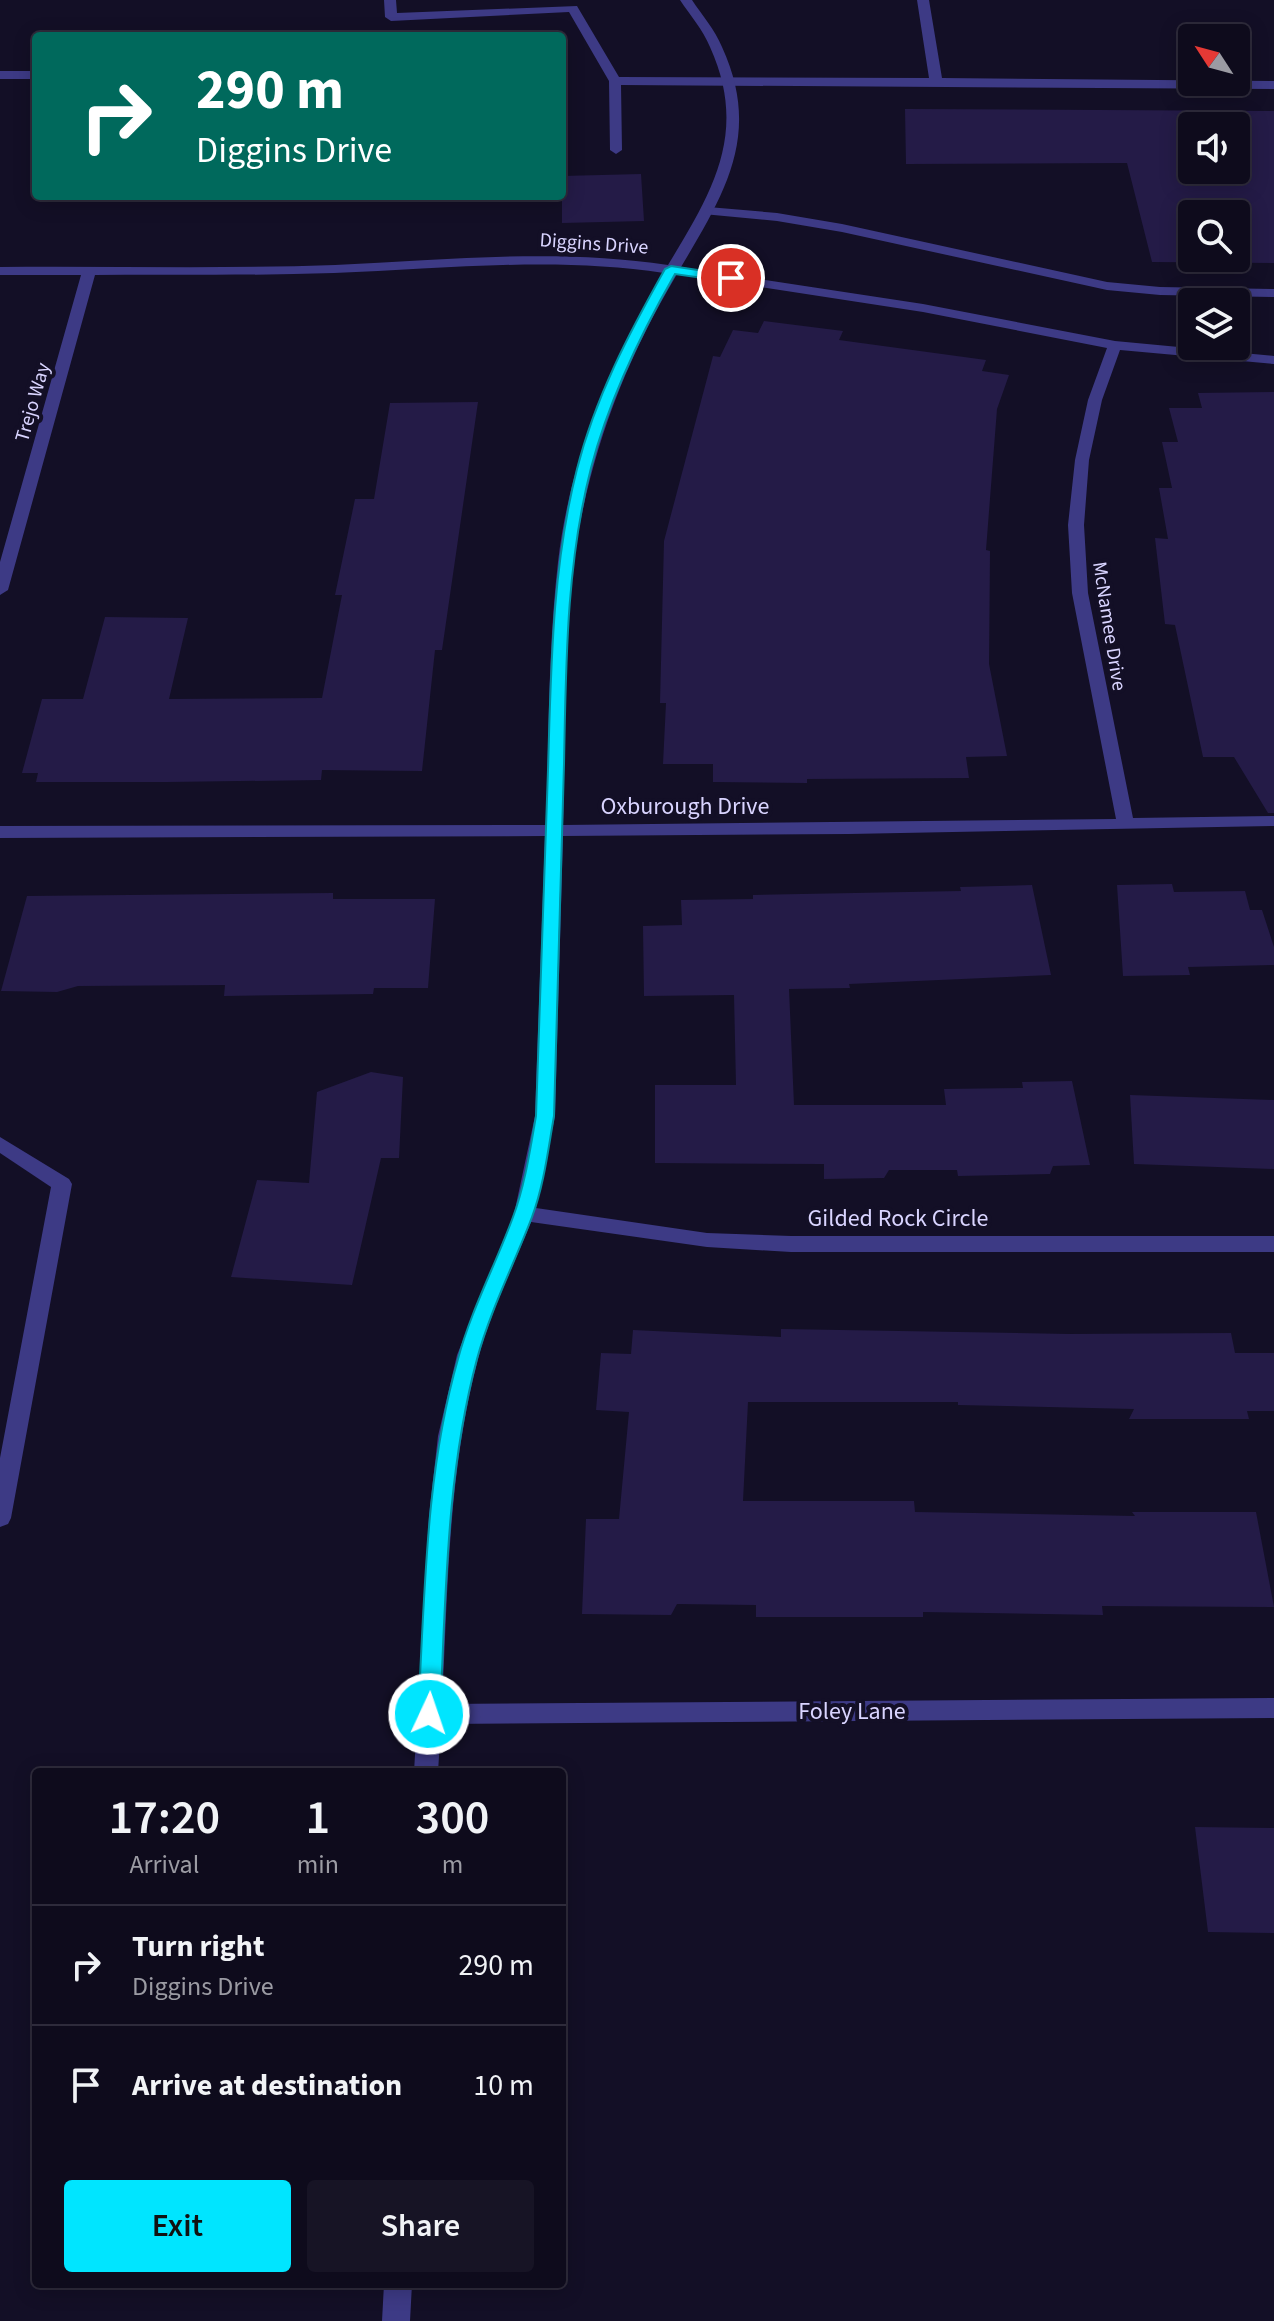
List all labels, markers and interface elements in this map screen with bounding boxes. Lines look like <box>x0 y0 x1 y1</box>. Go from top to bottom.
north arrow <box>1178 24 1250 96</box>
map controls <box>1178 24 1250 360</box>
text: 290 m <box>196 51 344 130</box>
icon: right <box>64 64 168 168</box>
button: sound <box>1178 112 1250 184</box>
text: Diggins Drive <box>196 125 392 176</box>
button: search <box>1178 200 1250 272</box>
street label: Diggins Drive <box>539 226 649 262</box>
pin <box>697 244 765 312</box>
icon: arrive <box>709 256 753 300</box>
button: layers <box>1178 288 1250 360</box>
street label: Trejo Way <box>8 359 58 445</box>
street label: McNamee Drive <box>1085 560 1133 693</box>
street label: Oxburough Drive <box>601 789 769 824</box>
street label: Gilded Rock Circle <box>808 1201 988 1236</box>
position arrow <box>387 1672 471 1756</box>
street label: Foley Lane <box>798 1694 906 1729</box>
text: 17:20 <box>109 1784 220 1852</box>
text: 1 <box>306 1784 330 1852</box>
text: 300 <box>416 1784 489 1852</box>
text: Arrival <box>129 1846 199 1883</box>
text: min <box>297 1846 339 1883</box>
text: m <box>442 1846 463 1883</box>
text: Turn right <box>132 1925 264 1968</box>
icon: right <box>64 1943 108 1987</box>
text: 290 m <box>458 1944 534 1987</box>
text: Diggins Drive <box>132 1968 274 2005</box>
icon: arrive <box>64 2063 108 2107</box>
text: Arrive at destination <box>132 2064 402 2107</box>
text: 10 m <box>473 2064 534 2107</box>
button: Exit <box>64 2180 291 2272</box>
button: Share <box>307 2180 534 2272</box>

